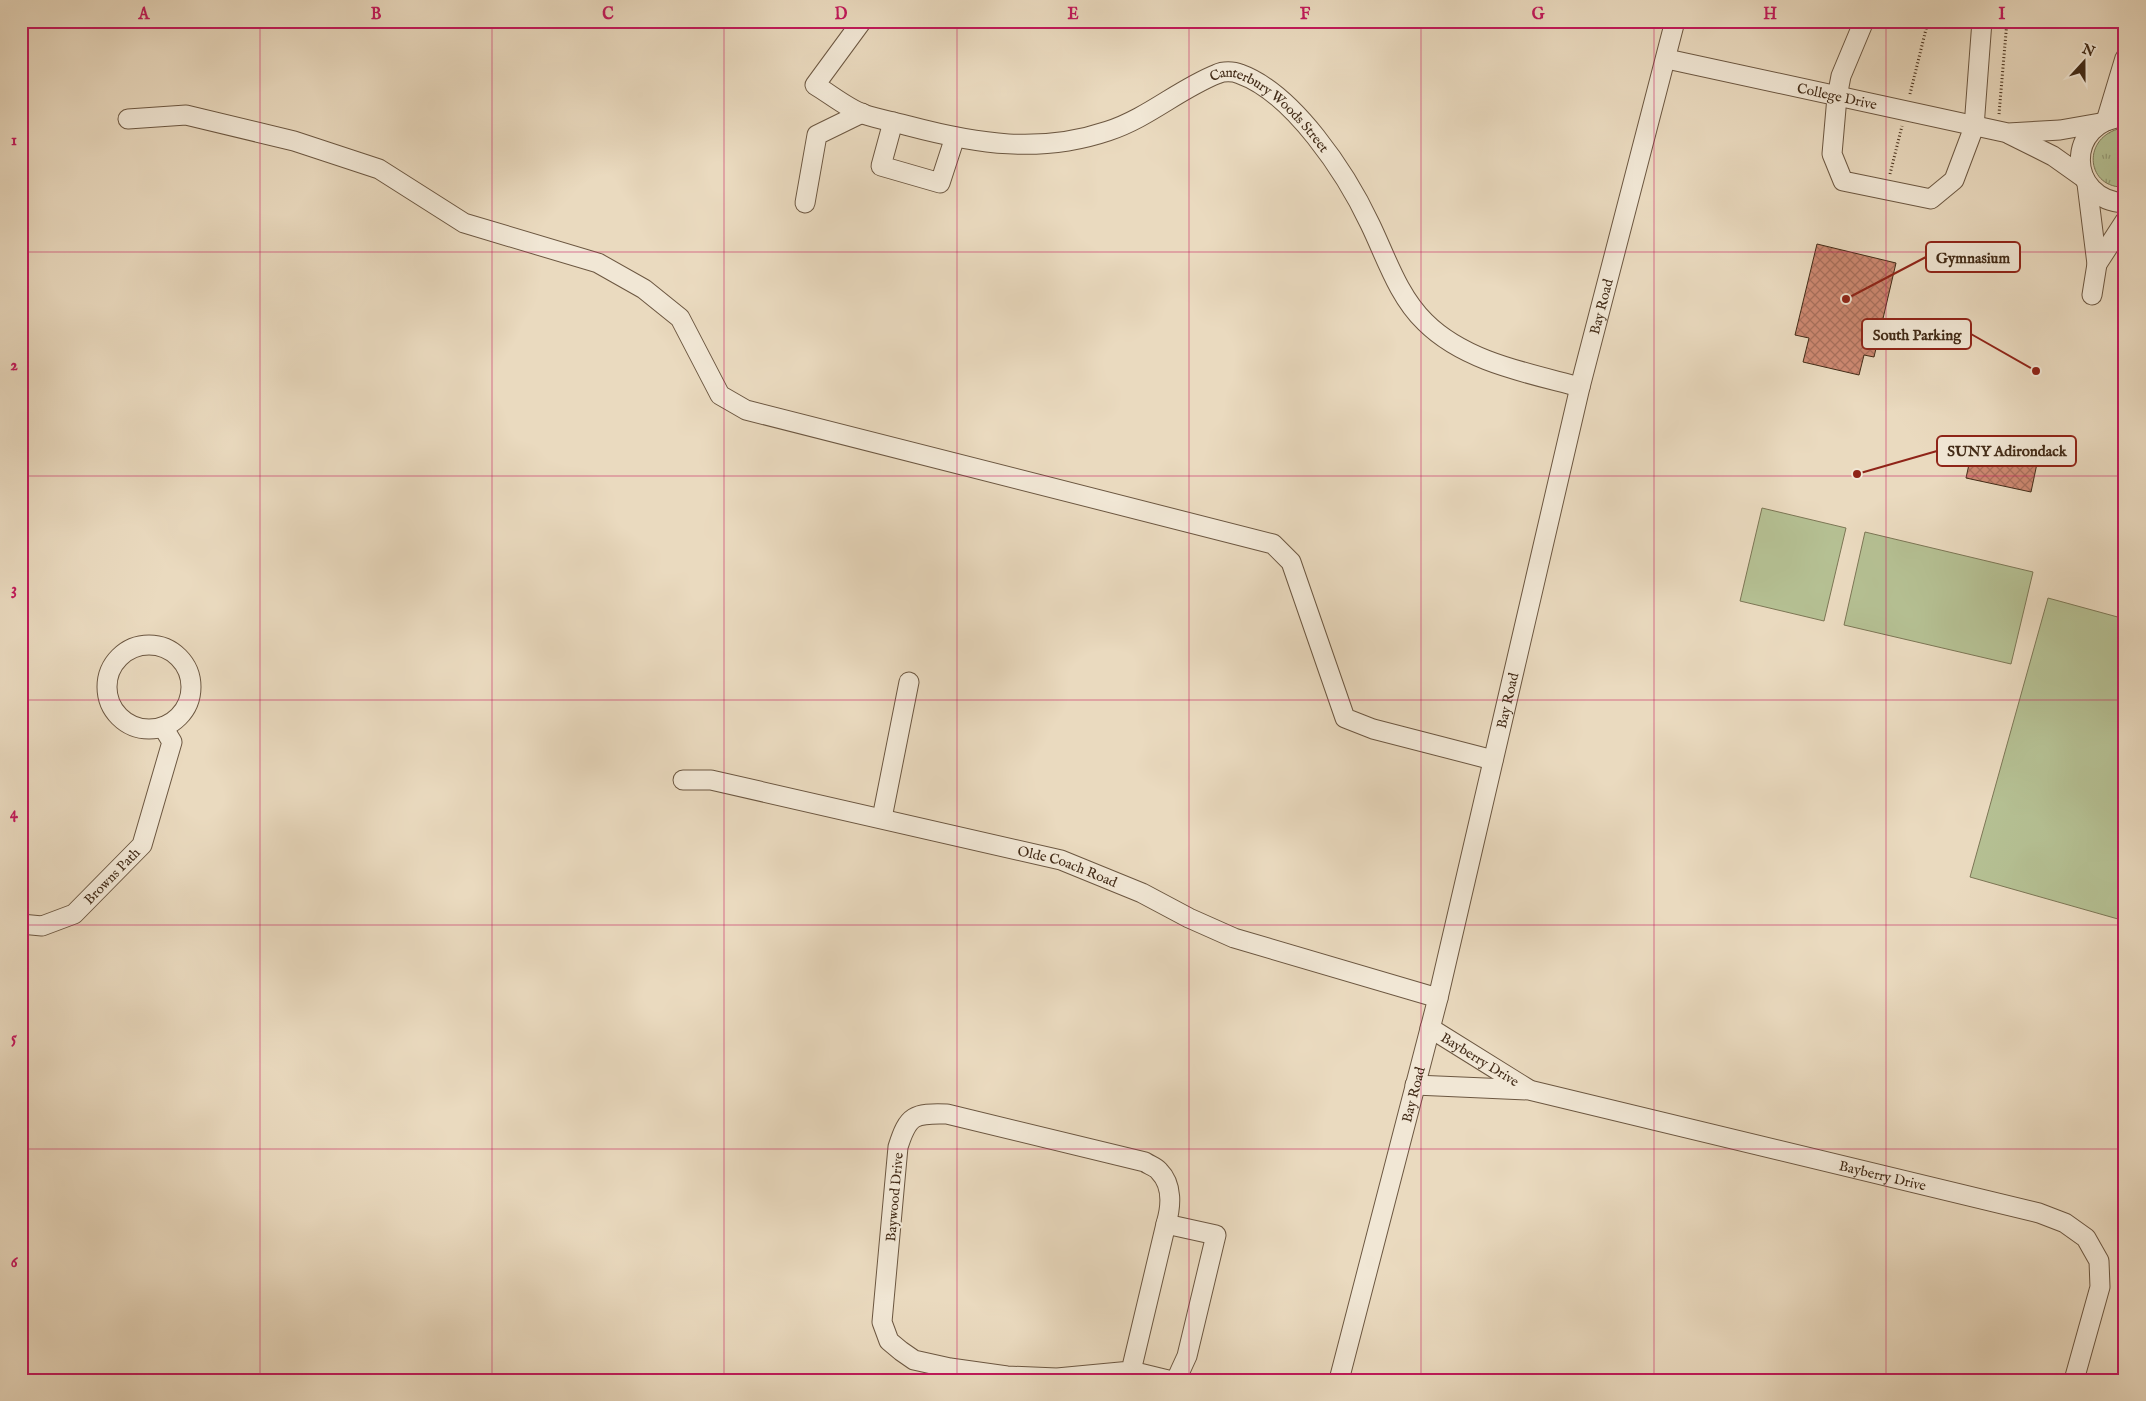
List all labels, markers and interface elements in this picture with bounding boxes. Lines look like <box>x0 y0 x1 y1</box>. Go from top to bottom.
text: A <box>138 5 151 25</box>
text: B <box>371 5 382 25</box>
text: C <box>602 5 614 25</box>
text: D <box>835 5 848 25</box>
text: E <box>1067 5 1079 25</box>
text: F <box>1300 5 1311 25</box>
text: G <box>1532 5 1545 25</box>
text: H <box>1763 5 1777 25</box>
text: I <box>1999 5 2006 25</box>
north arrow <box>2058 38 2108 88</box>
text: N <box>2078 40 2097 61</box>
street label: Canterbury Woods Street <box>1207 64 1333 157</box>
street label: College Drive <box>1795 79 1879 114</box>
text: 1 <box>11 131 17 151</box>
callout: Gymnasium <box>1926 242 2020 272</box>
text: Gymnasium <box>1936 249 2010 268</box>
street label: Bay Road <box>1586 277 1618 337</box>
callout: South Parking <box>1862 319 1971 349</box>
text: South Parking <box>1873 326 1962 345</box>
text: 2 <box>10 356 18 376</box>
callout: SUNY Adirondack <box>1937 436 2076 466</box>
text: SUNY Adirondack <box>1947 442 2068 461</box>
text: 3 <box>11 580 17 600</box>
street label: Bay Road <box>1493 671 1523 730</box>
text: 4 <box>10 804 19 824</box>
street label: Olde Coach Road <box>1016 842 1120 892</box>
street label: Browns Path <box>80 844 145 909</box>
text: 5 <box>11 1029 17 1049</box>
street label: Bayberry Drive <box>1437 1029 1523 1091</box>
street label: Bay Road <box>1398 1064 1430 1124</box>
street label: Baywood Drive <box>882 1151 908 1242</box>
street label: Bayberry Drive <box>1837 1157 1928 1196</box>
text: 6 <box>11 1253 19 1273</box>

